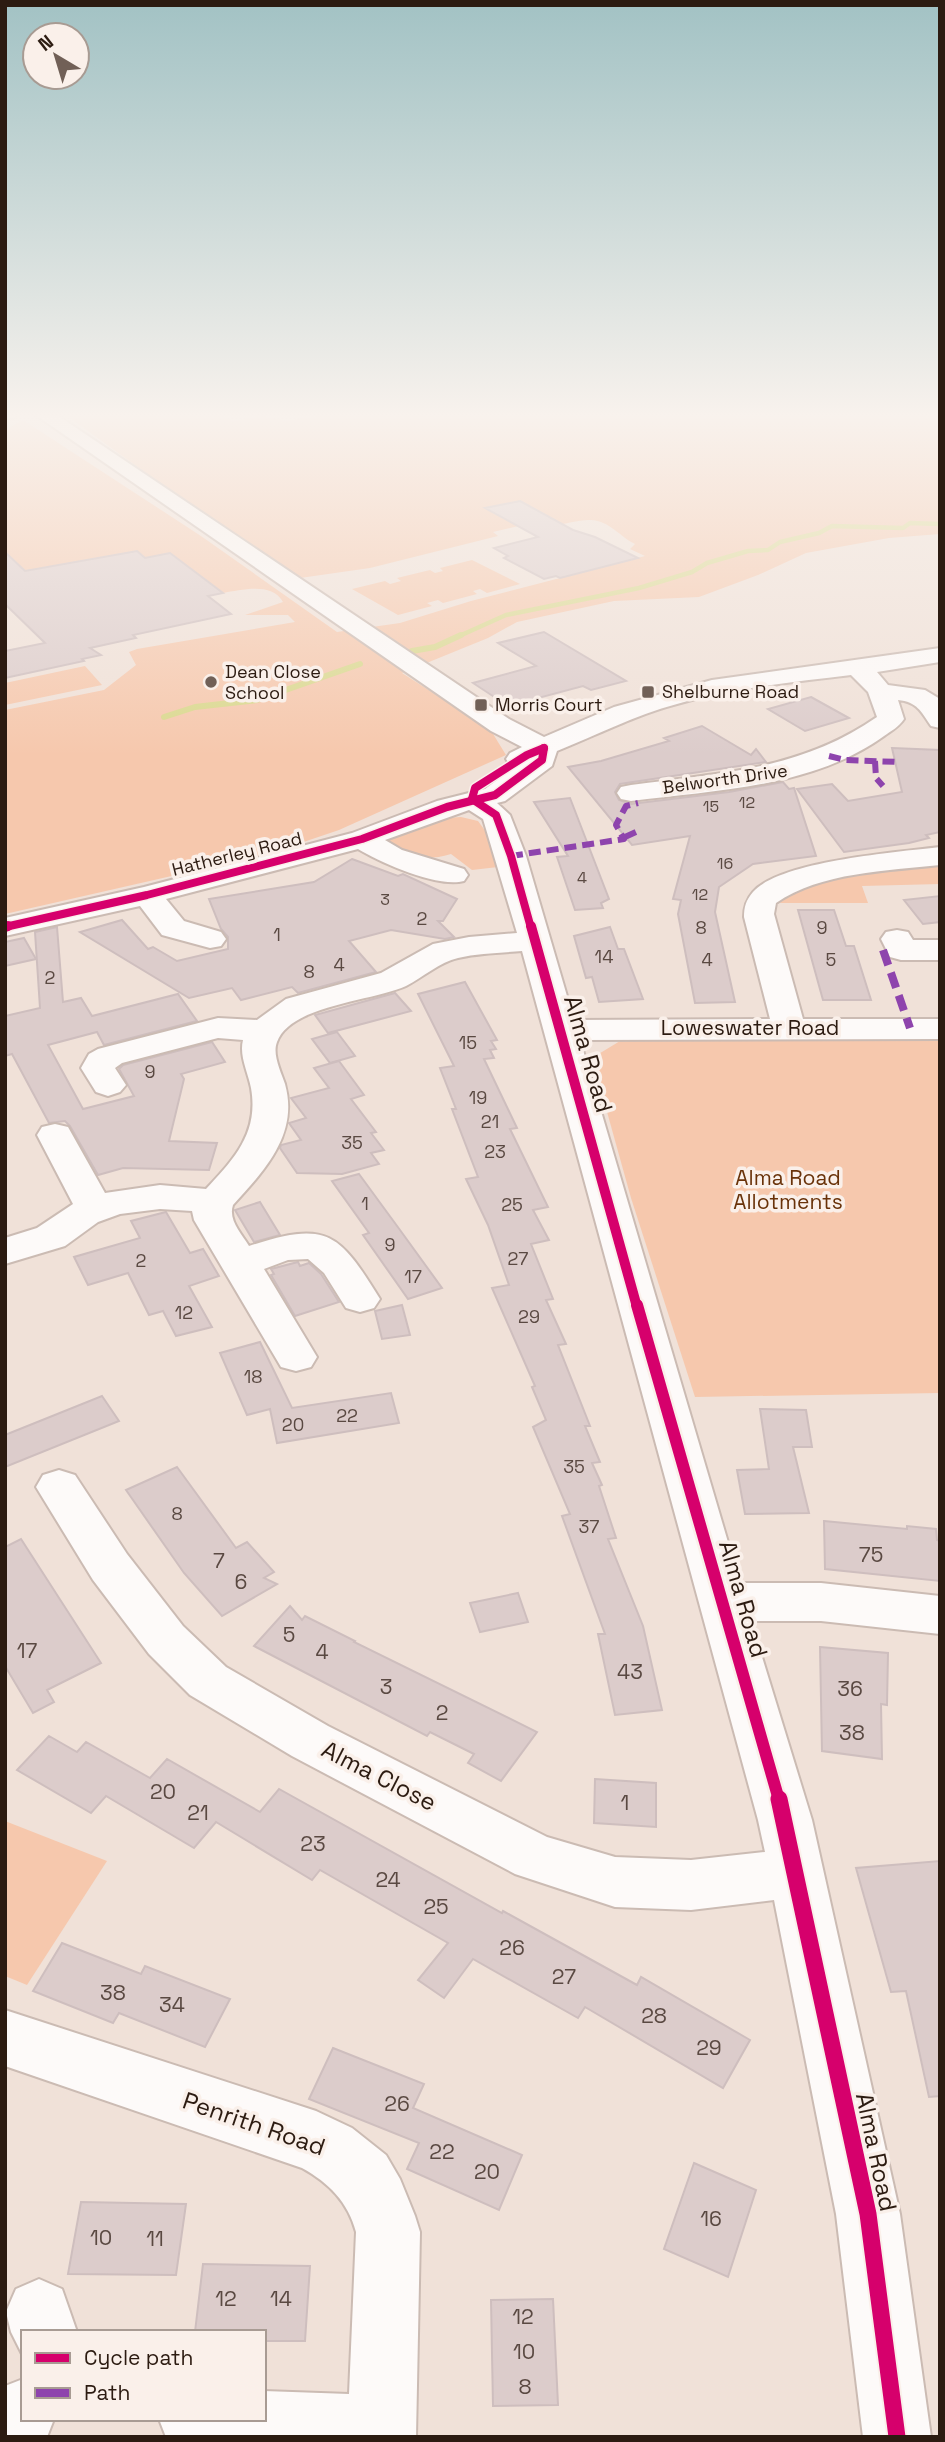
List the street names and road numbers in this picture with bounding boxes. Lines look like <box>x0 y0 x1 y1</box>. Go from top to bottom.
street label: Belworth Drive <box>661 758 789 799</box>
street label: Hatherley Road <box>169 826 304 881</box>
street label: Alma Road <box>557 992 620 1116</box>
street label: Loweswater Road <box>661 1014 839 1041</box>
street label: Alma Road <box>712 1537 775 1661</box>
street label: Alma Close <box>317 1733 442 1818</box>
street label: Penrith Road <box>179 2085 330 2162</box>
street label: Alma Road <box>849 2090 904 2214</box>

